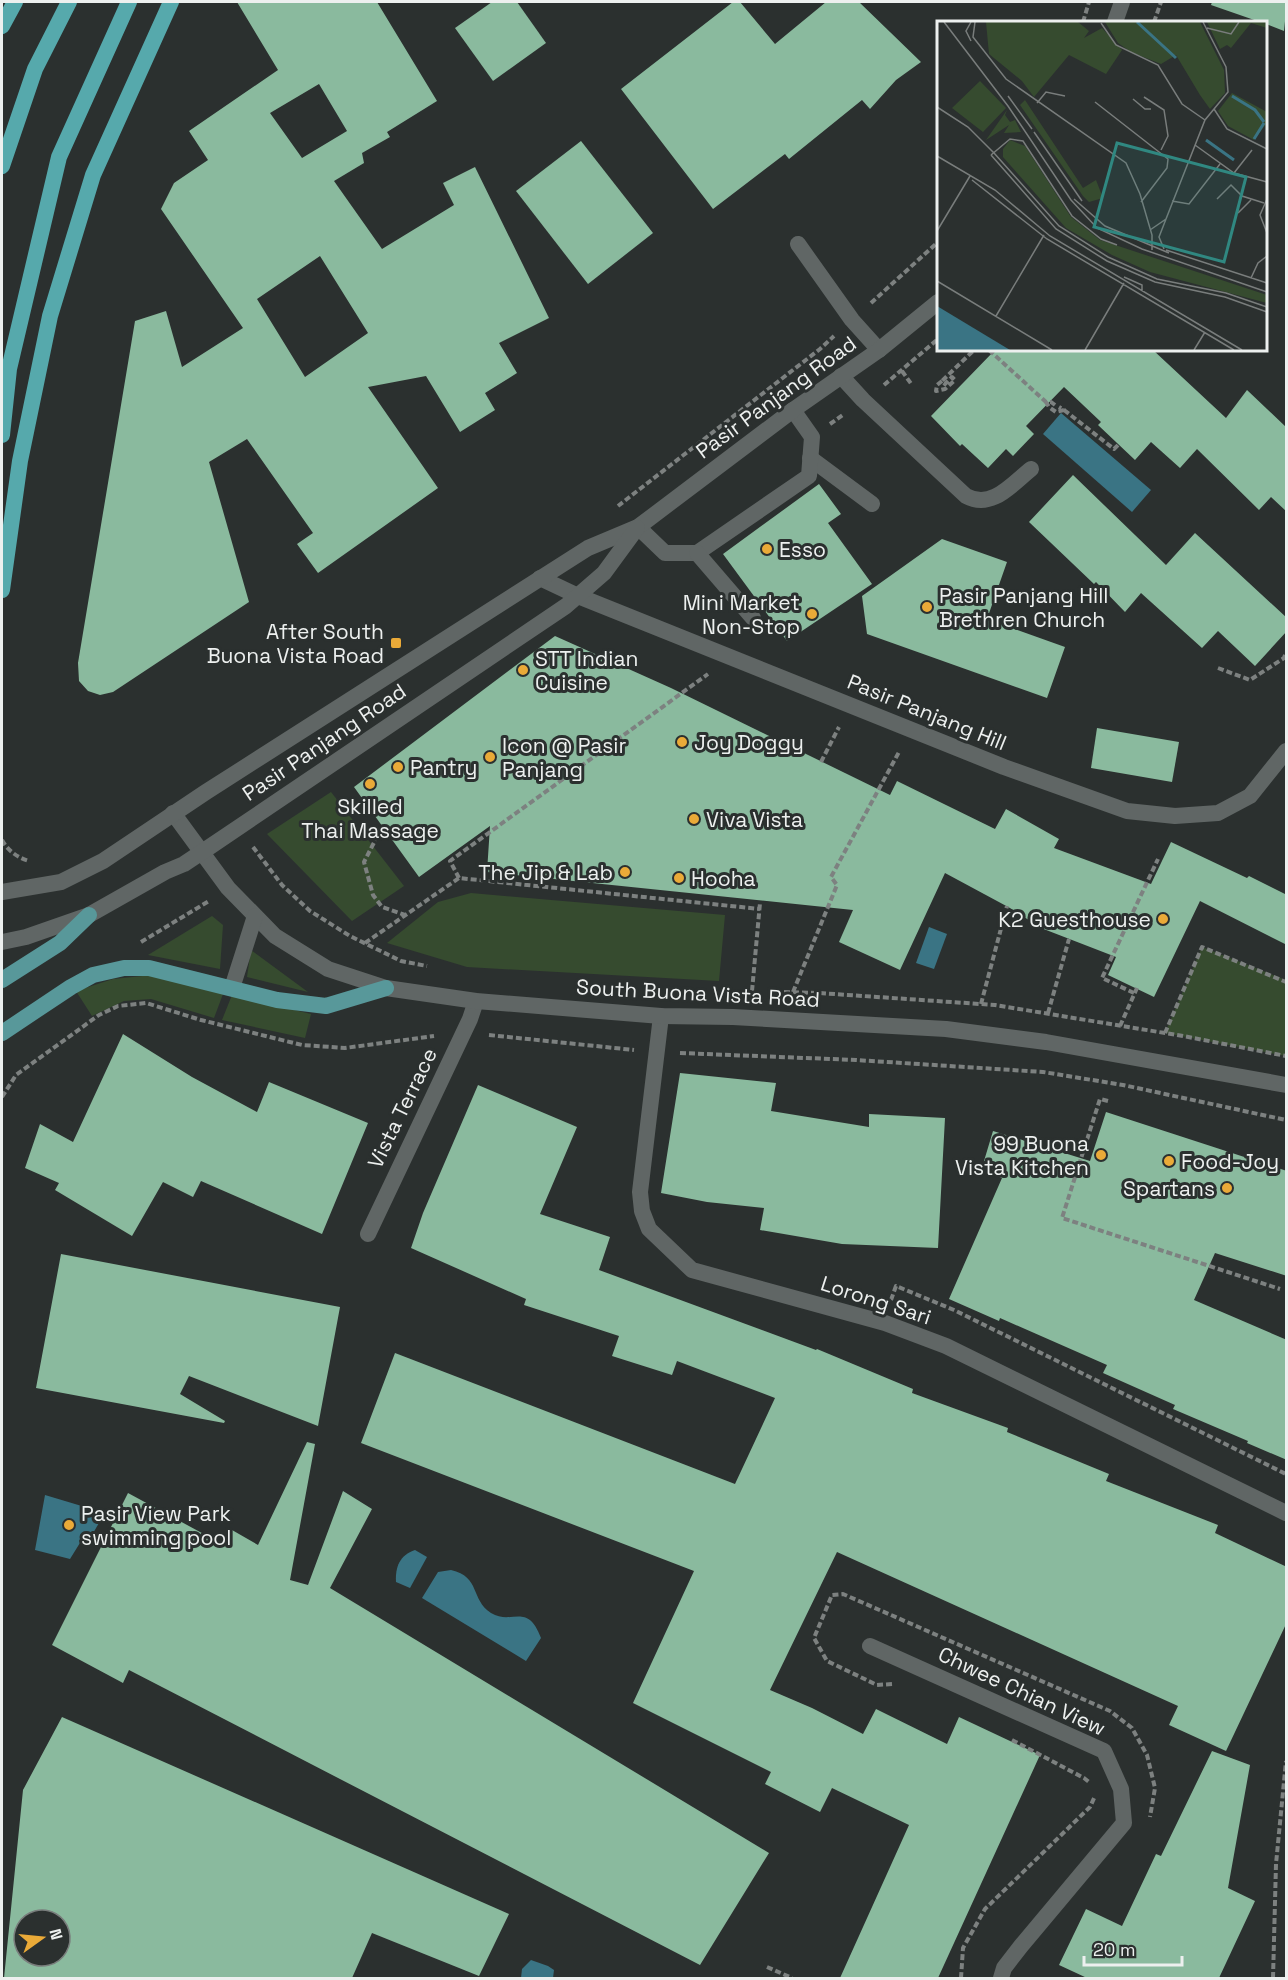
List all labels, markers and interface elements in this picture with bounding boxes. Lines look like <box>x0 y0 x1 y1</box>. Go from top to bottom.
inset map <box>937 21 1267 351</box>
street label: Pasir Panjang Road <box>690 330 862 464</box>
place label: Esso <box>779 536 826 563</box>
marker: Esso <box>760 542 774 556</box>
place label: Pasir Panjang Hill Brethren Church <box>939 582 1108 633</box>
place label: Mini Market Non-Stop <box>683 589 800 640</box>
marker: Pasir Panjang Hill Brethren Church <box>920 600 934 614</box>
marker: Mini Market Non-Stop <box>805 607 819 621</box>
place label: After South Buona Vista Road <box>207 618 384 669</box>
marker: After South Buona Vista Road <box>389 636 403 650</box>
place label: STT Indian Cuisine <box>535 645 638 696</box>
marker: STT Indian Cuisine <box>516 663 530 677</box>
street label: Pasir Panjang Hill <box>843 668 1011 756</box>
street label: Pasir Panjang Road <box>237 677 411 807</box>
place label: Joy Doggy <box>694 729 804 756</box>
place label: Icon @ Pasir Panjang <box>502 732 626 783</box>
marker: Joy Doggy <box>675 735 689 749</box>
marker: Icon @ Pasir Panjang <box>483 750 497 764</box>
place label: Pantry <box>410 754 477 781</box>
marker: Pantry <box>391 760 405 774</box>
marker: Skilled Thai Massage <box>363 777 377 791</box>
place label: Skilled Thai Massage <box>301 793 439 844</box>
place label: Viva Vista <box>706 806 803 833</box>
marker: Viva Vista <box>687 812 701 826</box>
place label: The Jip & Lab <box>478 859 613 886</box>
marker: The Jip & Lab <box>618 865 632 879</box>
place label: Hooha <box>691 865 756 892</box>
marker: Hooha <box>672 871 686 885</box>
place label: K2 Guesthouse <box>998 906 1151 933</box>
marker: K2 Guesthouse <box>1156 912 1170 926</box>
street label: South Buona Vista Road <box>575 973 821 1013</box>
street label: Vista Terrace <box>361 1043 443 1173</box>
place label: 99 Buona Vista Kitchen <box>955 1130 1089 1181</box>
marker: 99 Buona Vista Kitchen <box>1094 1148 1108 1162</box>
place label: Food-Joy <box>1181 1148 1279 1175</box>
marker: Food-Joy <box>1162 1154 1176 1168</box>
place label: Spartans <box>1123 1175 1215 1202</box>
marker: Spartans <box>1220 1181 1234 1195</box>
street label: Lorong Sari <box>817 1269 935 1331</box>
place label: Pasir View Park swimming pool <box>81 1500 232 1551</box>
marker: Pasir View Park swimming pool <box>62 1518 76 1532</box>
street label: Chwee Chian View <box>934 1640 1110 1742</box>
north arrow <box>12 1908 72 1968</box>
text: N <box>44 1926 68 1942</box>
scale bar <box>1084 1929 1182 1967</box>
text: 20 m <box>1093 1938 1136 1961</box>

